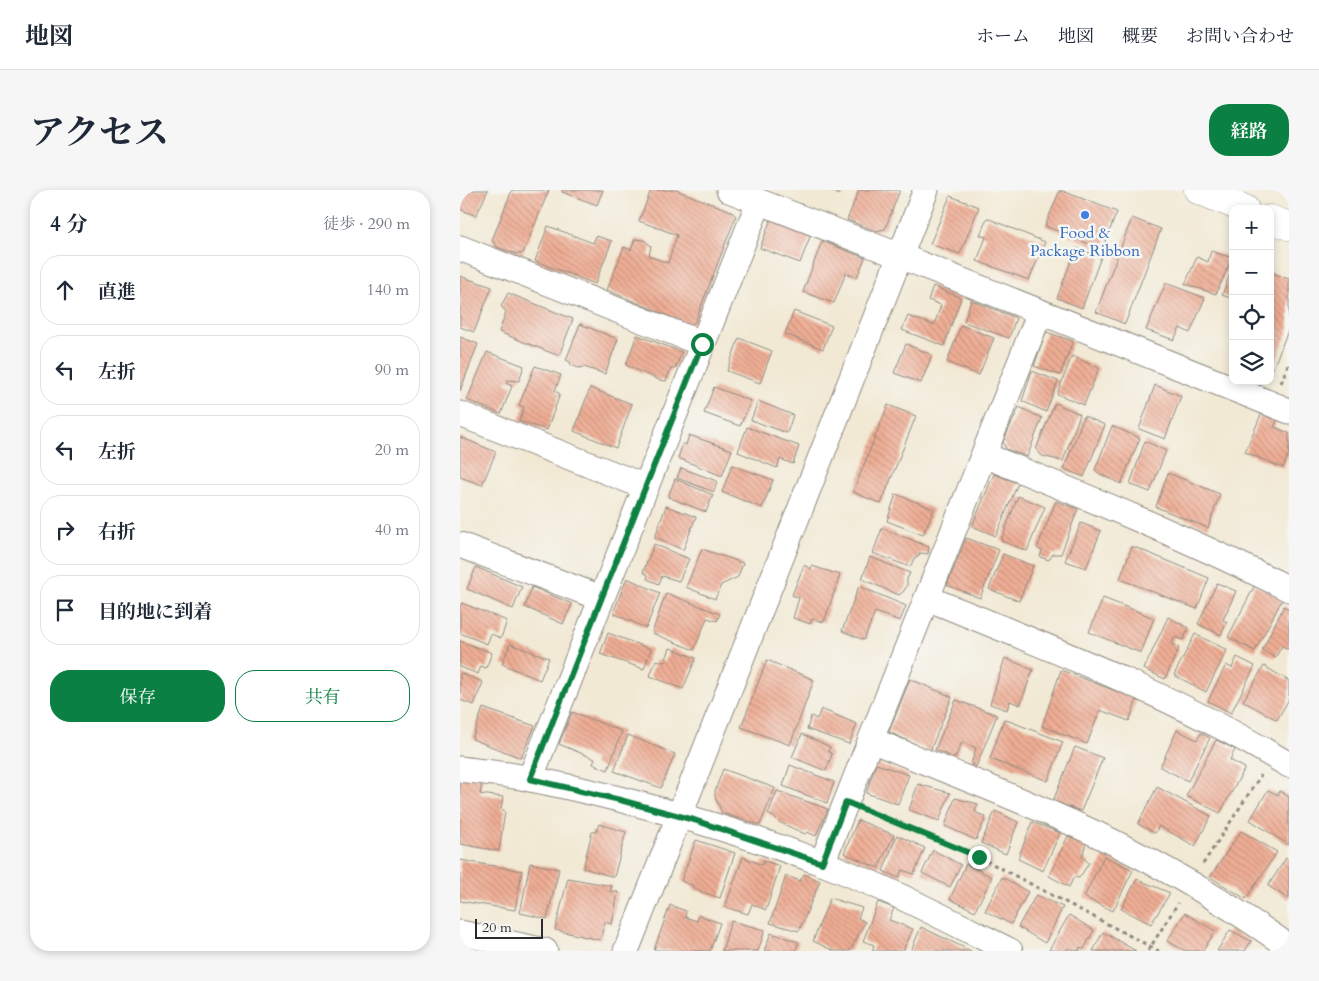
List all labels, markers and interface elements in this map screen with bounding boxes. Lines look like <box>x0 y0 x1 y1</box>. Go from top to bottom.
text: 地図 <box>25 20 73 53</box>
text: ホーム <box>976 24 1030 49</box>
text: 地図 <box>1058 24 1094 49</box>
text: 概要 <box>1122 24 1158 49</box>
text: お問い合わせ <box>1186 24 1294 49</box>
button: 経路 <box>1209 104 1289 156</box>
text: アクセス <box>30 109 169 157</box>
map controls <box>1229 205 1274 385</box>
button: + <box>1229 205 1274 250</box>
marker: Food & Package Ribbon <box>1079 209 1091 221</box>
text: 4 分 <box>50 210 87 239</box>
text: 徒歩 · 290 m <box>323 213 410 235</box>
place label: Food & Package Ribbon <box>1030 222 1140 262</box>
button: − <box>1229 250 1274 295</box>
icon: ahead <box>51 276 79 304</box>
text: 直進 <box>98 279 136 305</box>
text: 140 m <box>367 279 409 301</box>
button: locate <box>1229 295 1274 340</box>
route start <box>691 333 714 356</box>
button: layers <box>1229 340 1274 385</box>
icon: left <box>51 356 79 384</box>
text: 左折 <box>98 359 136 385</box>
text: 90 m <box>375 359 409 381</box>
icon: left <box>51 436 79 464</box>
text: 左折 <box>98 439 136 465</box>
text: 20 m <box>375 439 409 461</box>
icon: right <box>51 516 79 544</box>
text: 右折 <box>98 519 136 545</box>
text: 40 m <box>375 519 409 541</box>
icon: arrive <box>51 596 79 624</box>
text: 目的地に到着 <box>98 599 212 625</box>
button: 保存 <box>50 670 225 722</box>
button: 共有 <box>235 670 410 722</box>
route end <box>968 846 991 869</box>
scale bar <box>475 916 542 939</box>
text: 20 m <box>482 918 512 937</box>

